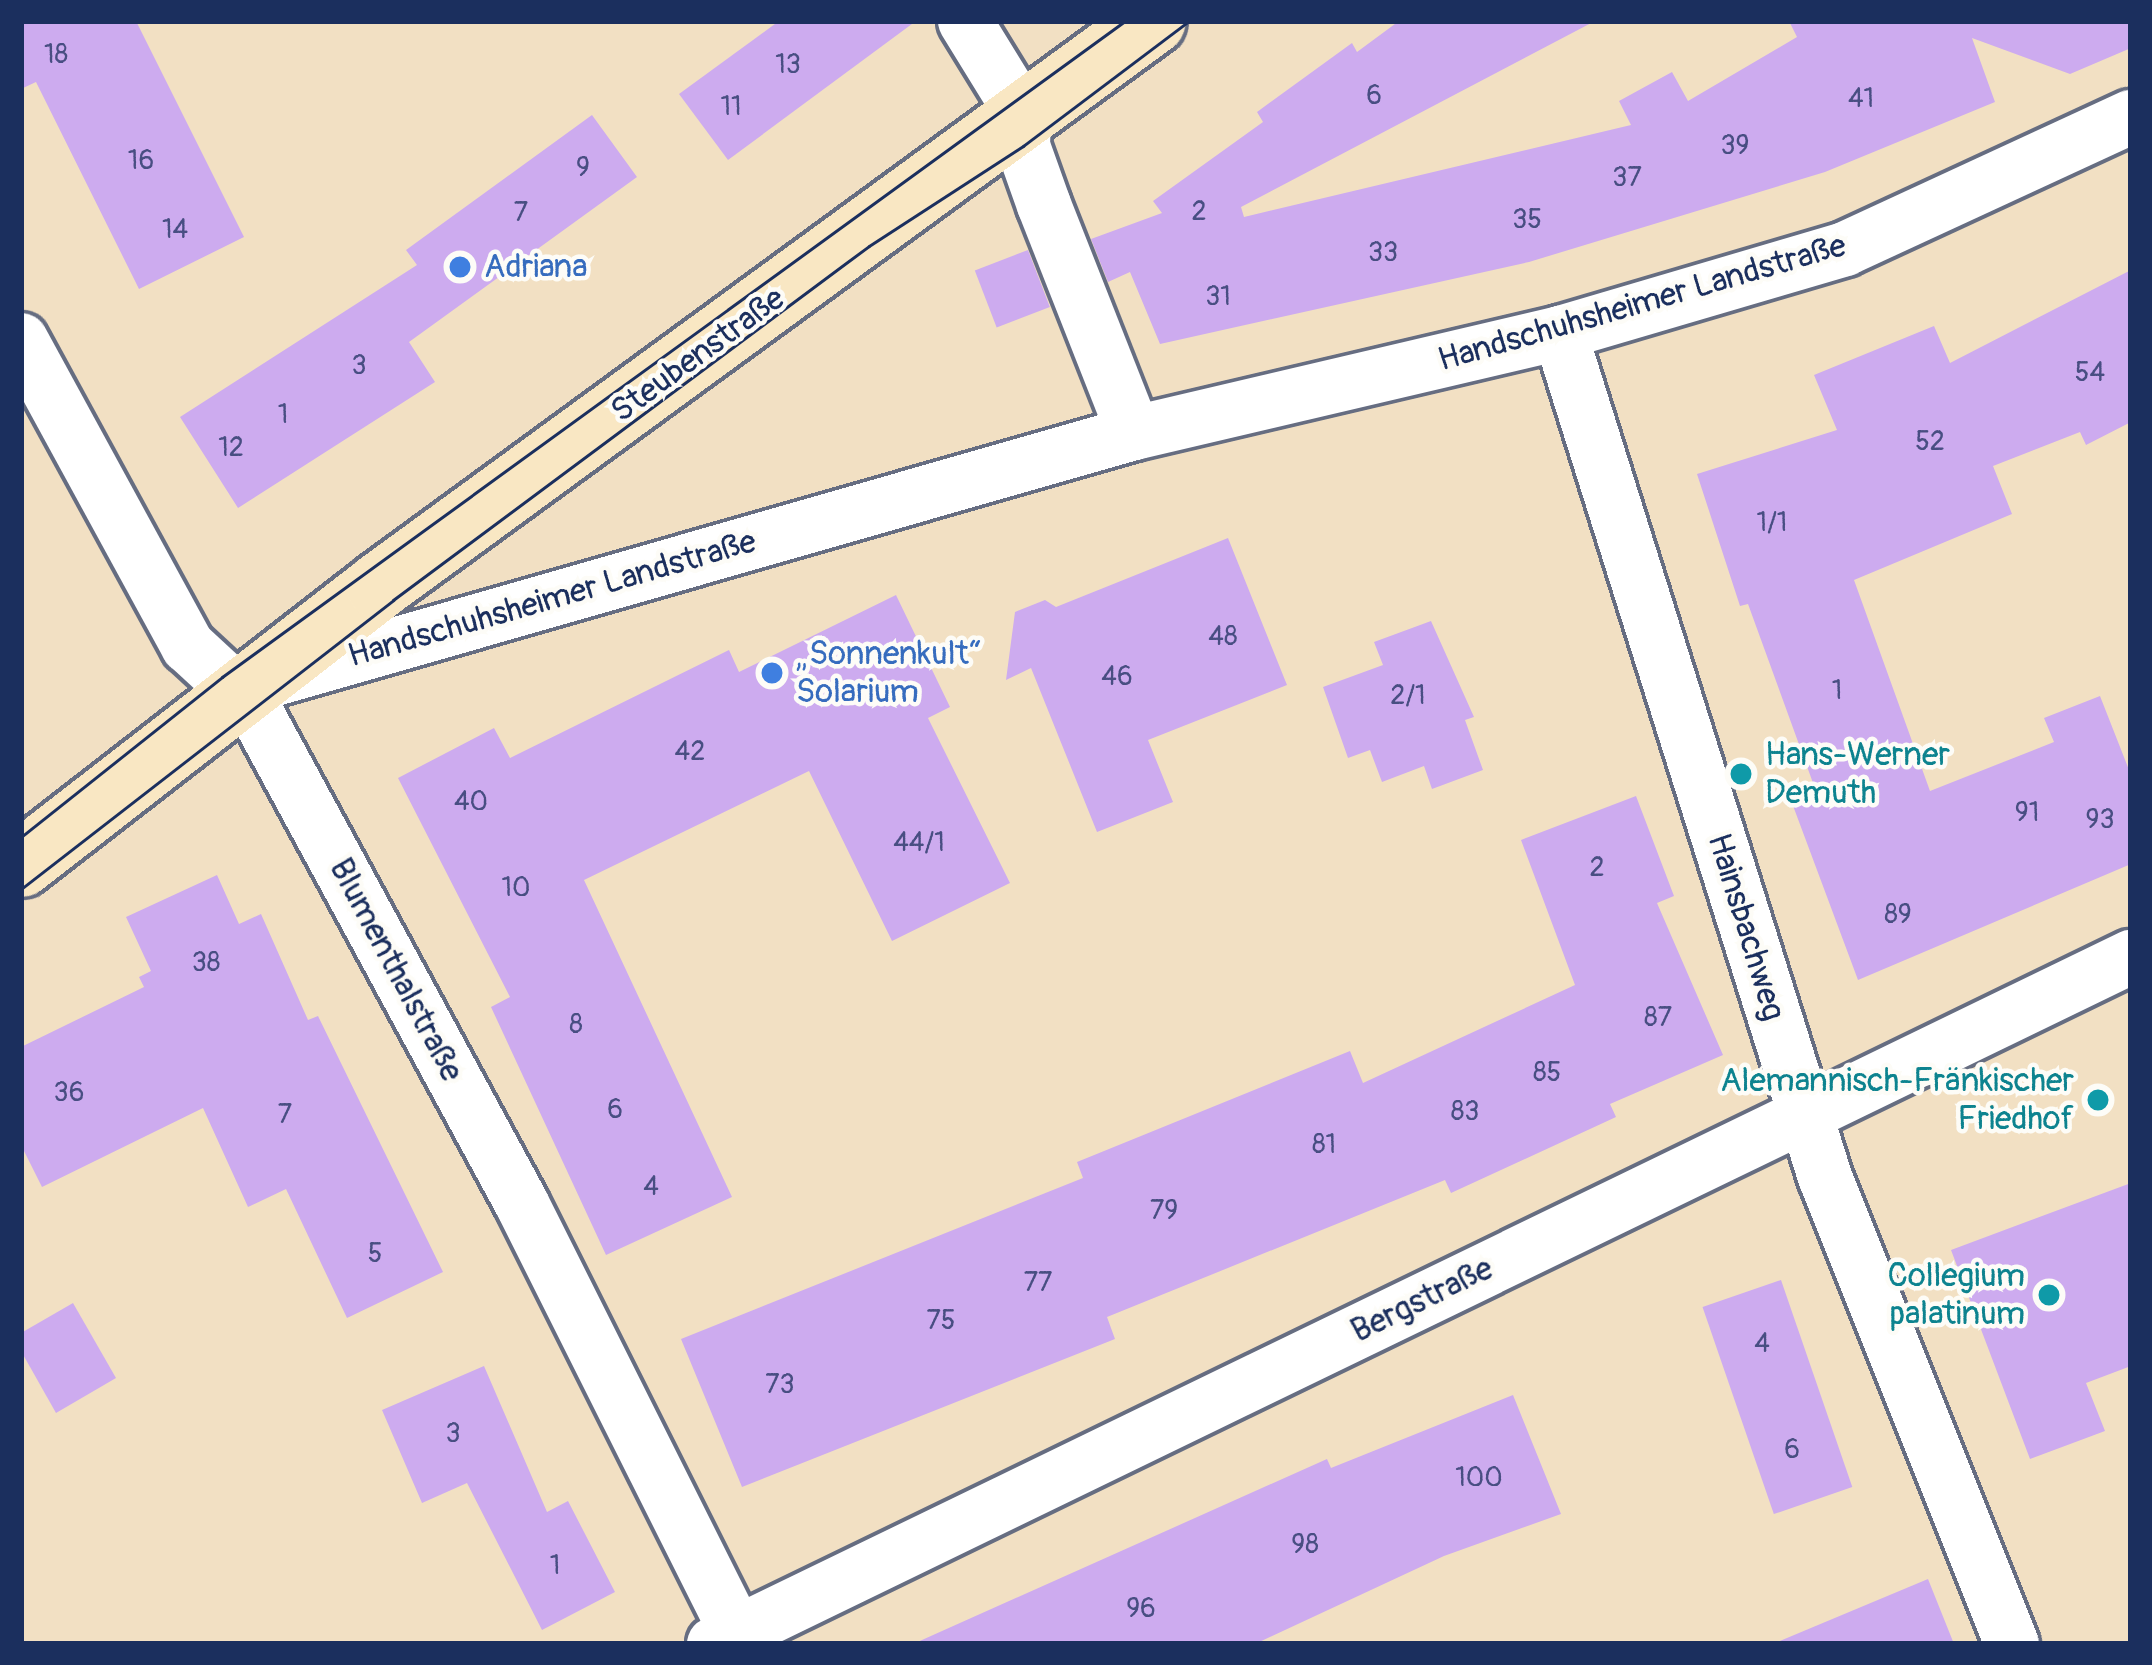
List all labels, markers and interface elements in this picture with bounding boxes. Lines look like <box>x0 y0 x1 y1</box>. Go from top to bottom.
house number: 18 <box>44 39 68 71</box>
house number: 13 <box>775 49 801 81</box>
house number: 6 <box>1366 80 1382 112</box>
house number: 41 <box>1848 83 1874 115</box>
house number: 11 <box>720 91 742 123</box>
house number: 39 <box>1721 130 1749 162</box>
house number: 16 <box>128 145 154 177</box>
house number: 9 <box>576 152 590 184</box>
house number: 37 <box>1612 162 1642 194</box>
house number: 2 <box>1191 196 1207 228</box>
house number: 7 <box>514 197 528 229</box>
house number: 35 <box>1512 204 1542 236</box>
house number: 14 <box>162 214 188 246</box>
street label: Handschuhsheimer Landstraße <box>1433 226 1851 380</box>
house number: 33 <box>1368 237 1398 269</box>
place label: Adriana <box>484 247 588 287</box>
marker: Adriana <box>447 254 473 280</box>
street label: Steubenstraße <box>604 279 792 431</box>
house number: 31 <box>1205 281 1231 313</box>
house number: 3 <box>351 350 367 382</box>
house number: 54 <box>2075 357 2105 389</box>
house number: 1 <box>278 399 288 431</box>
house number: 52 <box>1915 426 1945 458</box>
house number: 12 <box>218 432 244 464</box>
house number: 1/1 <box>1757 507 1787 539</box>
street label: Handschuhsheimer Landstraße <box>343 522 761 676</box>
house number: 48 <box>1208 621 1238 653</box>
place label: „Sonnenkult“ Solarium <box>796 634 982 712</box>
marker: „Sonnenkult“ Solarium <box>759 660 785 686</box>
house number: 46 <box>1101 661 1133 693</box>
house number: 1 <box>1832 675 1842 707</box>
house number: 2/1 <box>1390 680 1426 712</box>
place label: Hans-Werner Demuth <box>1765 735 1950 813</box>
house number: 42 <box>675 736 705 768</box>
marker: Hans-Werner Demuth <box>1728 761 1754 787</box>
house number: 40 <box>454 786 488 818</box>
house number: 91 <box>2015 797 2039 829</box>
house number: 93 <box>2086 804 2114 836</box>
house number: 44/1 <box>893 827 945 859</box>
street label: Hainsbachweg <box>1699 829 1793 1025</box>
street label: Blumenthalstraße <box>321 852 471 1088</box>
house number: 2 <box>1589 852 1605 884</box>
house number: 10 <box>502 872 530 904</box>
house number: 89 <box>1884 899 1912 931</box>
house number: 38 <box>192 947 220 979</box>
house number: 87 <box>1644 1002 1672 1034</box>
house number: 8 <box>569 1009 583 1041</box>
house number: 85 <box>1533 1057 1561 1089</box>
place label: Alemannisch-Fränkischer Friedhof <box>1720 1061 2074 1139</box>
house number: 36 <box>54 1077 84 1109</box>
marker: Alemannisch-Fränkischer Friedhof <box>2085 1087 2111 1113</box>
house number: 6 <box>607 1094 623 1126</box>
house number: 83 <box>1451 1096 1479 1128</box>
house number: 7 <box>278 1099 292 1131</box>
house number: 81 <box>1312 1129 1336 1161</box>
house number: 4 <box>643 1171 659 1203</box>
house number: 79 <box>1150 1195 1178 1227</box>
house number: 5 <box>368 1238 382 1270</box>
street label: Bergstraße <box>1345 1249 1499 1351</box>
place label: Collegium palatinum <box>1888 1256 2025 1334</box>
house number: 77 <box>1024 1267 1052 1299</box>
marker: Collegium palatinum <box>2036 1282 2062 1308</box>
house number: 75 <box>927 1305 955 1337</box>
house number: 4 <box>1754 1328 1770 1360</box>
house number: 73 <box>765 1369 795 1401</box>
house number: 3 <box>445 1418 461 1450</box>
house number: 6 <box>1784 1434 1800 1466</box>
house number: 100 <box>1455 1462 1503 1494</box>
house number: 98 <box>1291 1529 1319 1561</box>
house number: 1 <box>550 1550 560 1582</box>
house number: 96 <box>1126 1593 1156 1625</box>

